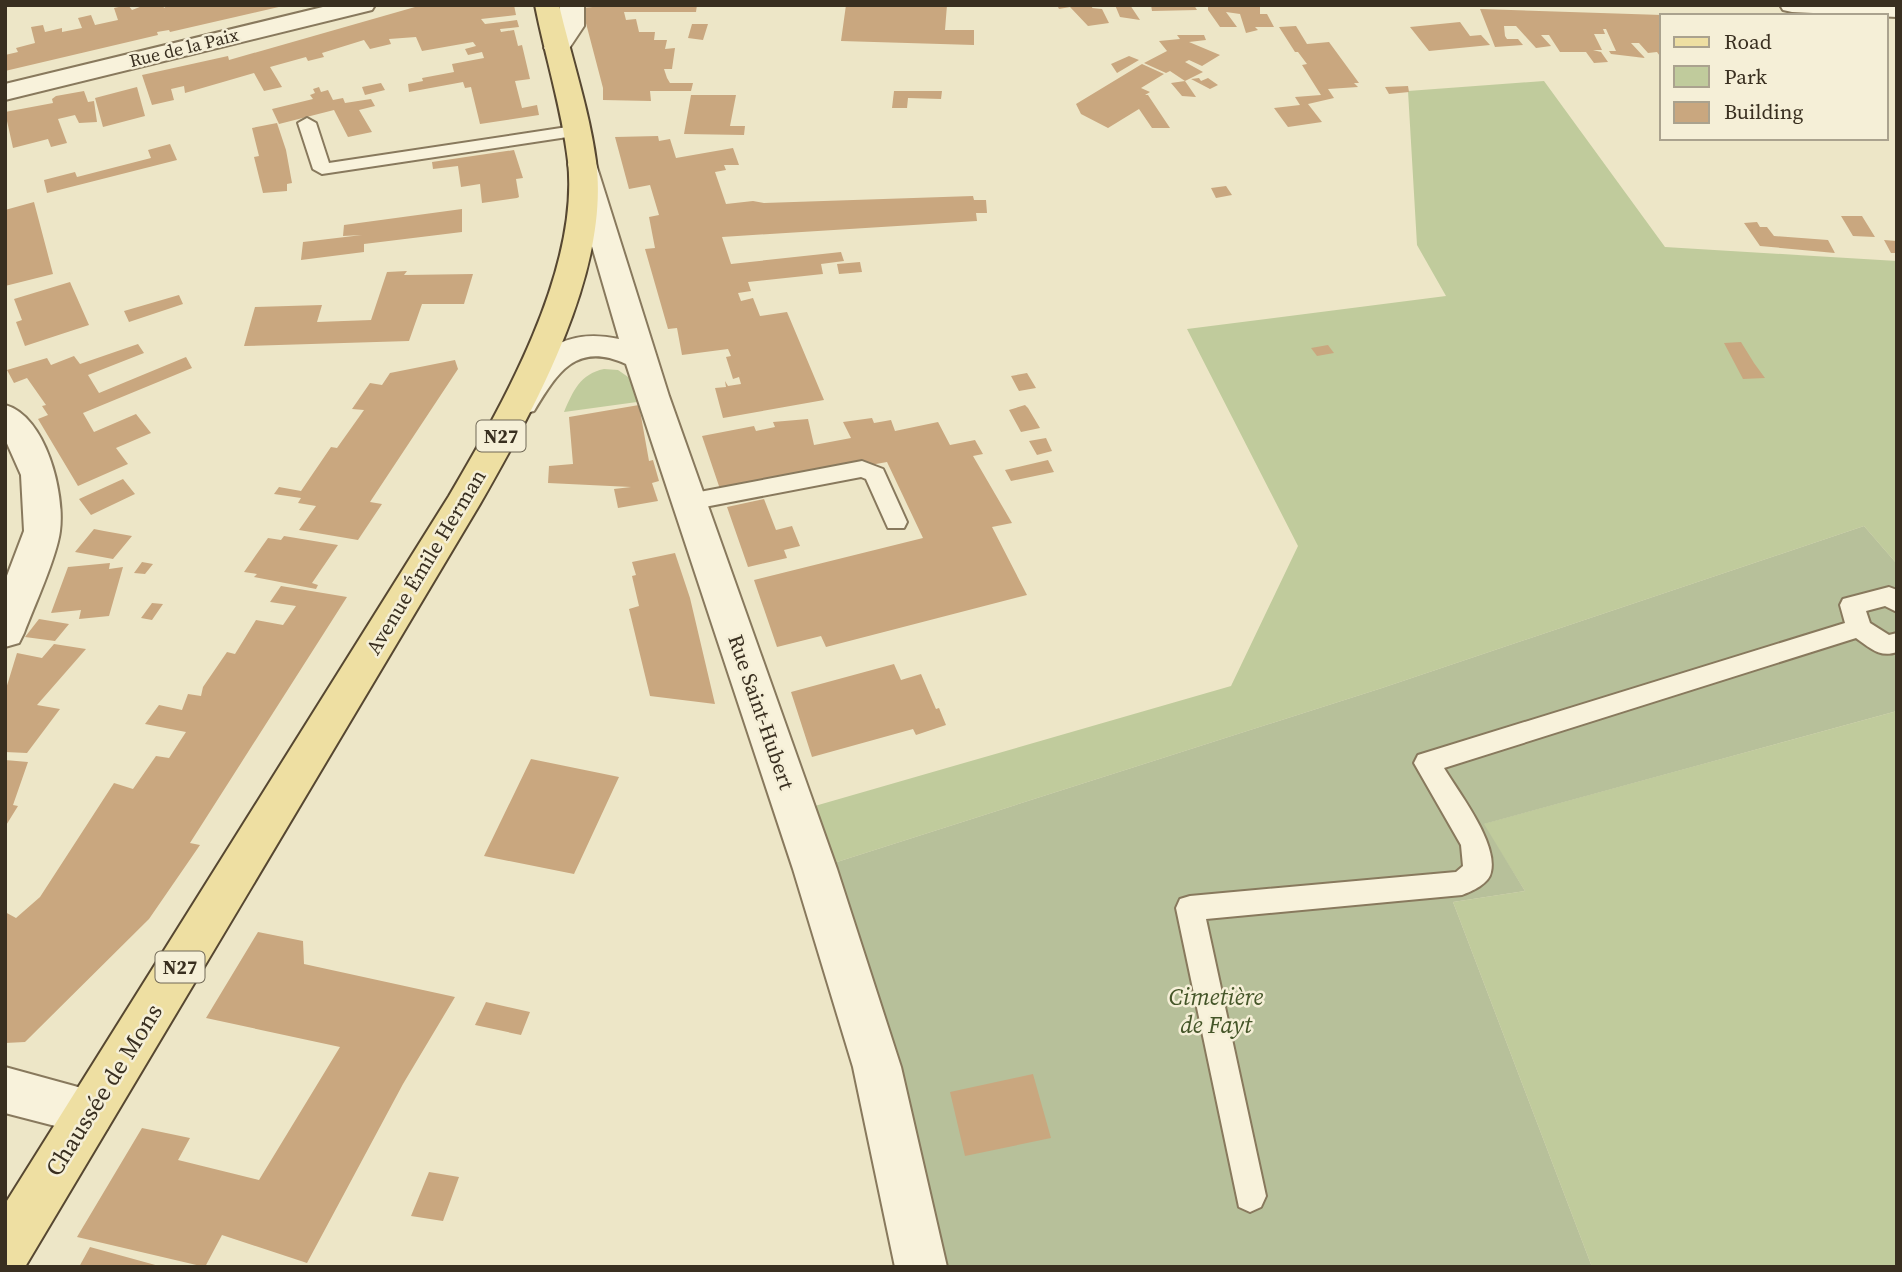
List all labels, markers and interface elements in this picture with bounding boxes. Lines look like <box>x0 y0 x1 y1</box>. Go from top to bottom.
legend <box>1660 14 1888 140</box>
street label: Rue de la Paix <box>127 22 242 73</box>
text: Road <box>1724 27 1772 56</box>
text: Park <box>1724 62 1768 91</box>
text: Building <box>1724 97 1803 126</box>
road number: N27 <box>476 420 526 452</box>
street label: Avenue Émile Herman <box>359 463 493 660</box>
street label: Rue Saint-Hubert <box>721 630 802 793</box>
road number: N27 <box>156 951 204 982</box>
park label: Cimetière de Fayt <box>1169 980 1264 1041</box>
street label: Chaussée de Mons <box>37 997 170 1182</box>

